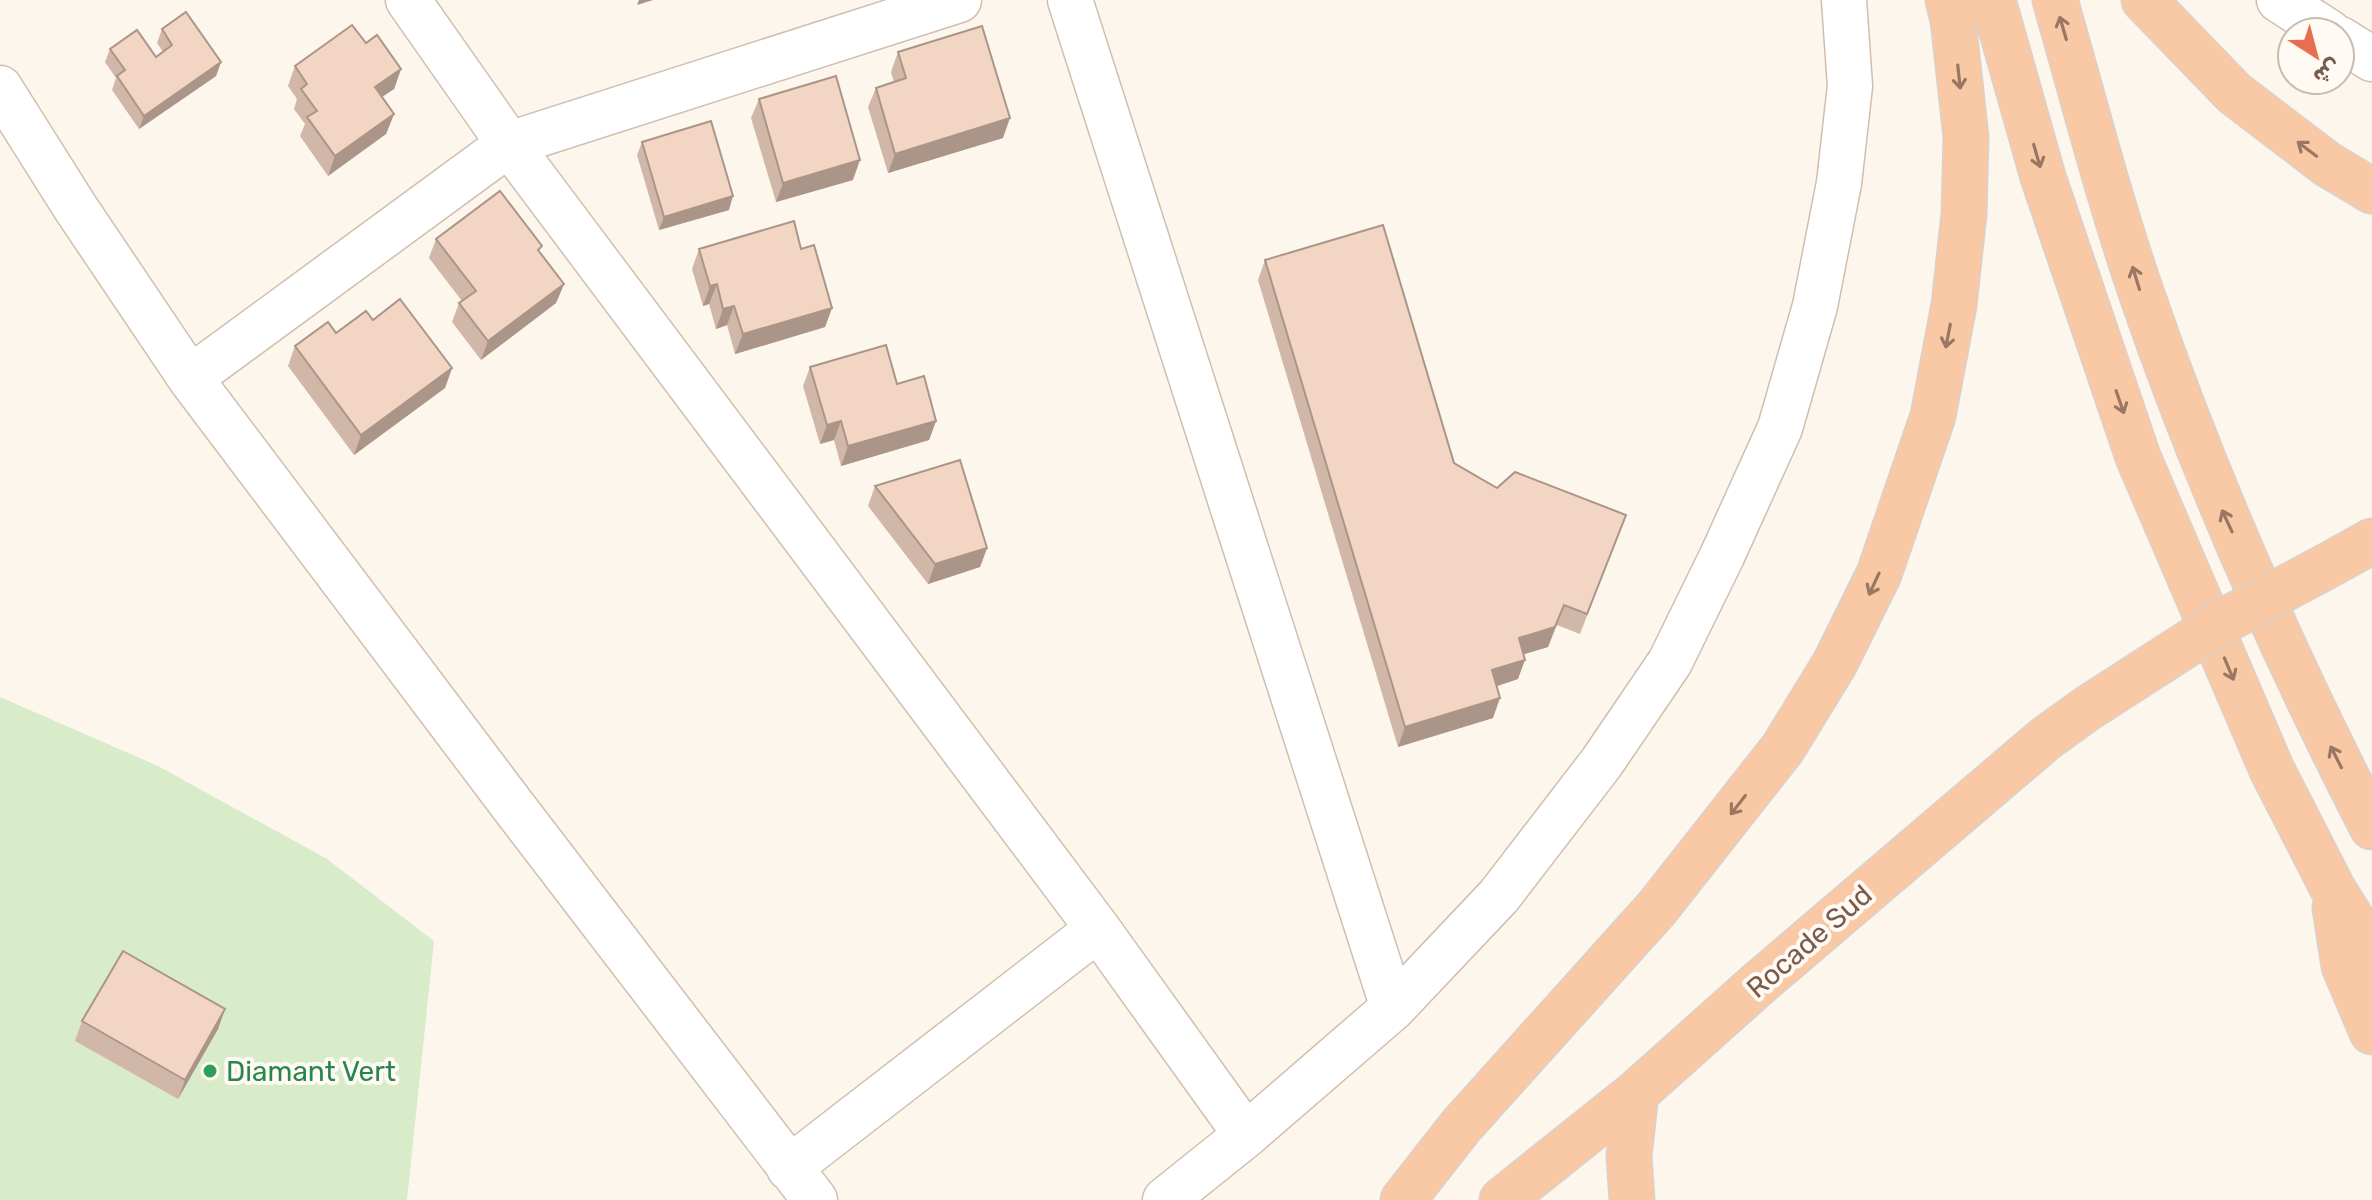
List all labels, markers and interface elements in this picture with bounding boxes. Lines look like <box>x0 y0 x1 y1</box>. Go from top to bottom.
one-way arrow <box>2055 16 2070 42</box>
north arrow <box>2276 16 2356 96</box>
text: ش <box>2308 53 2347 91</box>
one-way arrow <box>1951 63 1966 90</box>
one-way arrow <box>2297 140 2318 157</box>
one-way arrow <box>2030 142 2045 168</box>
one-way arrow <box>2128 265 2143 291</box>
one-way arrow <box>1940 322 1955 348</box>
one-way arrow <box>2113 390 2128 415</box>
one-way arrow <box>2219 510 2234 534</box>
one-way arrow <box>1866 572 1881 596</box>
one-way arrow <box>2222 656 2237 680</box>
one-way arrow <box>2328 746 2344 770</box>
one-way arrow <box>1729 794 1747 815</box>
street label: Rocade Sud <box>1740 878 1879 1005</box>
place label: Diamant Vert <box>226 1055 396 1088</box>
marker: Diamant Vert <box>201 1062 219 1080</box>

